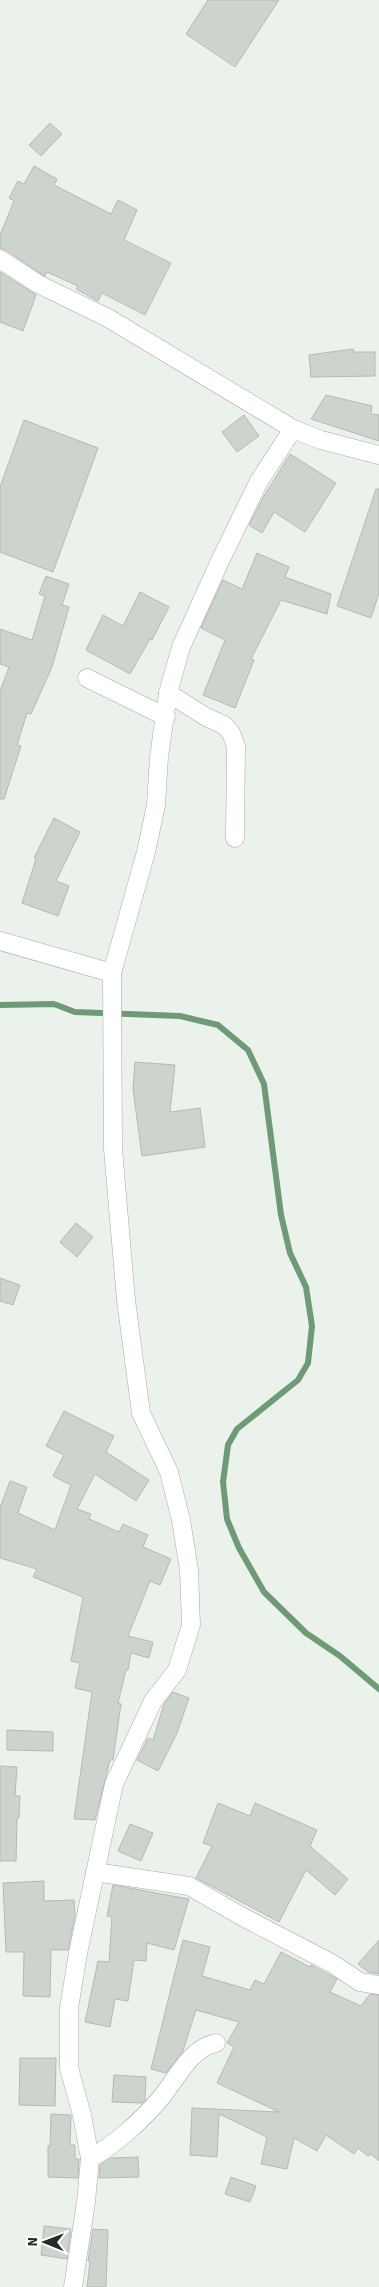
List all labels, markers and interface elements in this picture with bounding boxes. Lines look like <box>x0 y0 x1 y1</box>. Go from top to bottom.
north arrow <box>20 2217 70 2267</box>
text: N <box>23 2237 43 2247</box>

